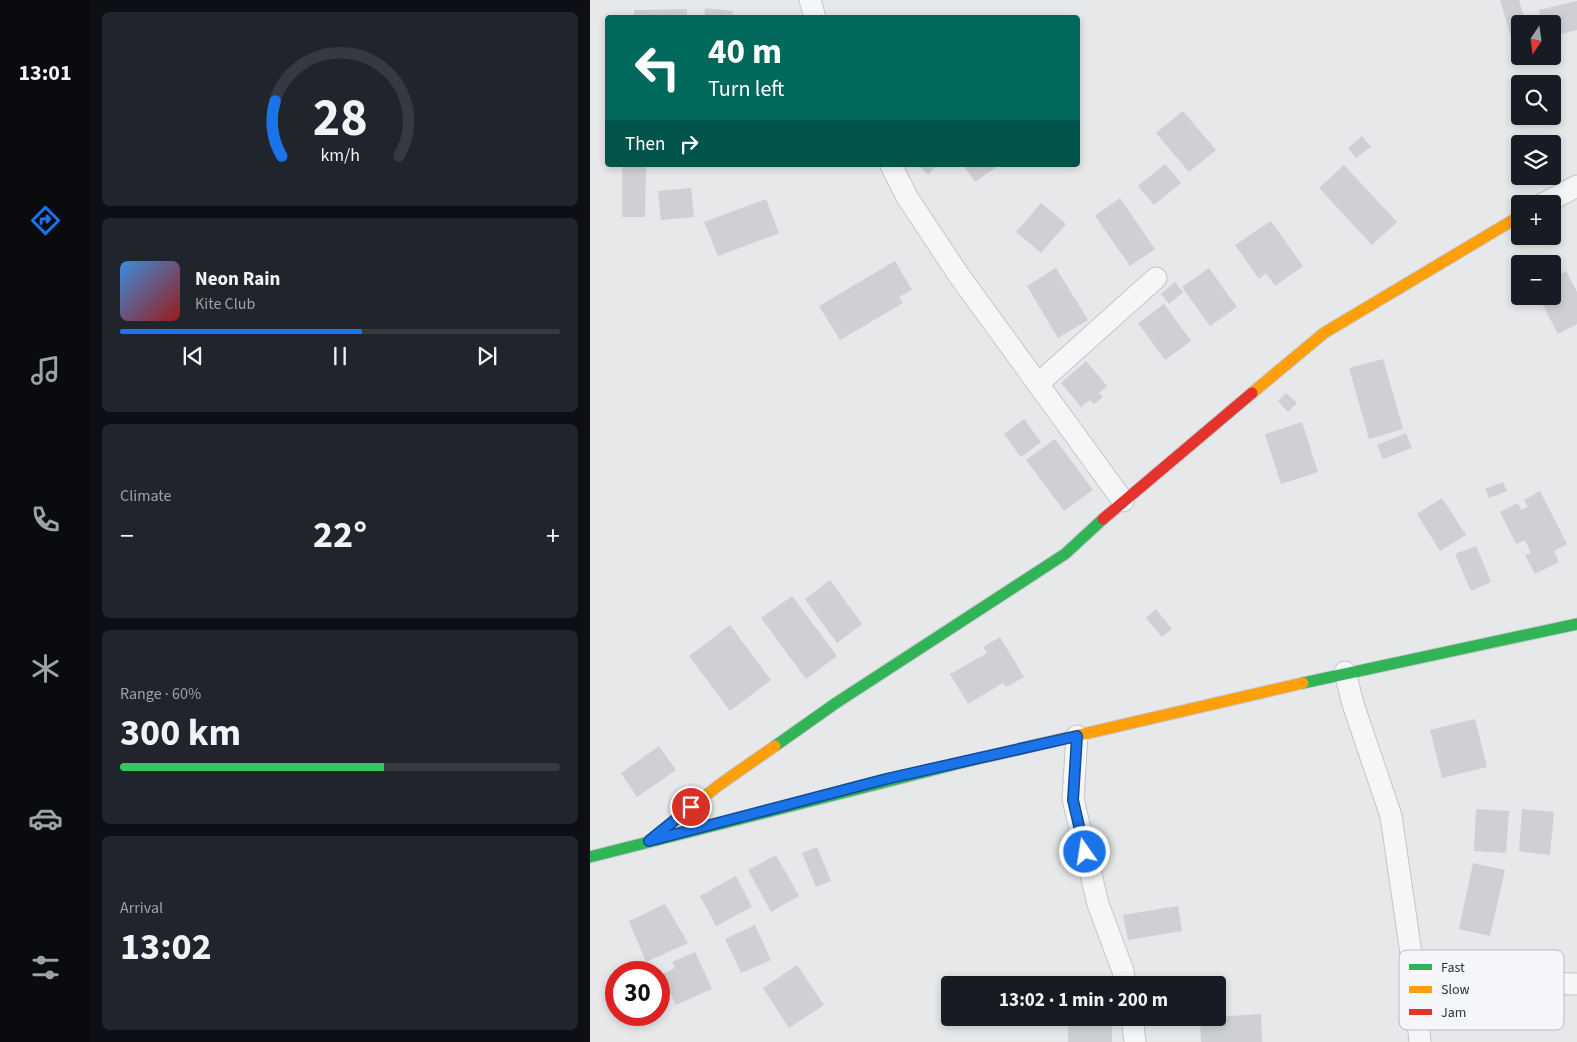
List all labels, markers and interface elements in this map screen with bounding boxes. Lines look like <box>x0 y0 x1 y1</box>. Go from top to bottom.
north arrow <box>1511 15 1561 65</box>
map controls <box>1511 15 1561 305</box>
text: 40 m <box>708 27 782 77</box>
icon: left <box>625 35 690 100</box>
text: 13:01 <box>18 57 72 89</box>
text: Turn left <box>708 73 784 105</box>
button: search <box>1511 75 1561 125</box>
text: 28 <box>313 82 367 156</box>
icon: right <box>675 130 703 158</box>
text: Then <box>625 131 665 158</box>
button: layers <box>1511 135 1561 185</box>
text: km/h <box>320 143 360 168</box>
button: + <box>1511 195 1561 245</box>
icon: directions <box>28 203 63 238</box>
button: − <box>1511 255 1561 305</box>
text: Neon Rain <box>195 266 280 293</box>
text: Kite Club <box>195 293 255 315</box>
icon: previous <box>179 342 207 370</box>
icon: pause <box>326 342 354 370</box>
icon: next <box>473 342 501 370</box>
icon: music <box>28 353 63 388</box>
text: Climate <box>120 485 171 507</box>
icon: phone <box>28 502 63 537</box>
text: 22° <box>313 508 367 562</box>
text: − <box>120 516 134 556</box>
text: + <box>546 516 560 556</box>
icon: climate <box>28 651 63 686</box>
text: Range · 60% <box>120 683 201 705</box>
text: 300 km <box>120 706 241 760</box>
pin <box>670 786 712 828</box>
icon: arrive <box>677 793 705 821</box>
icon: car <box>28 801 63 836</box>
position arrow <box>1058 825 1110 877</box>
text: Arrival <box>120 897 163 919</box>
text: 13:02 <box>120 920 212 974</box>
icon: filters <box>28 950 63 985</box>
legend <box>1399 950 1564 1030</box>
text: Fast <box>1441 958 1465 978</box>
speed limit sign: 30 <box>605 961 670 1026</box>
text: Slow <box>1441 980 1470 1000</box>
text: 13:02 · 1 min · 200 m <box>999 987 1168 1014</box>
text: Jam <box>1441 1003 1466 1023</box>

